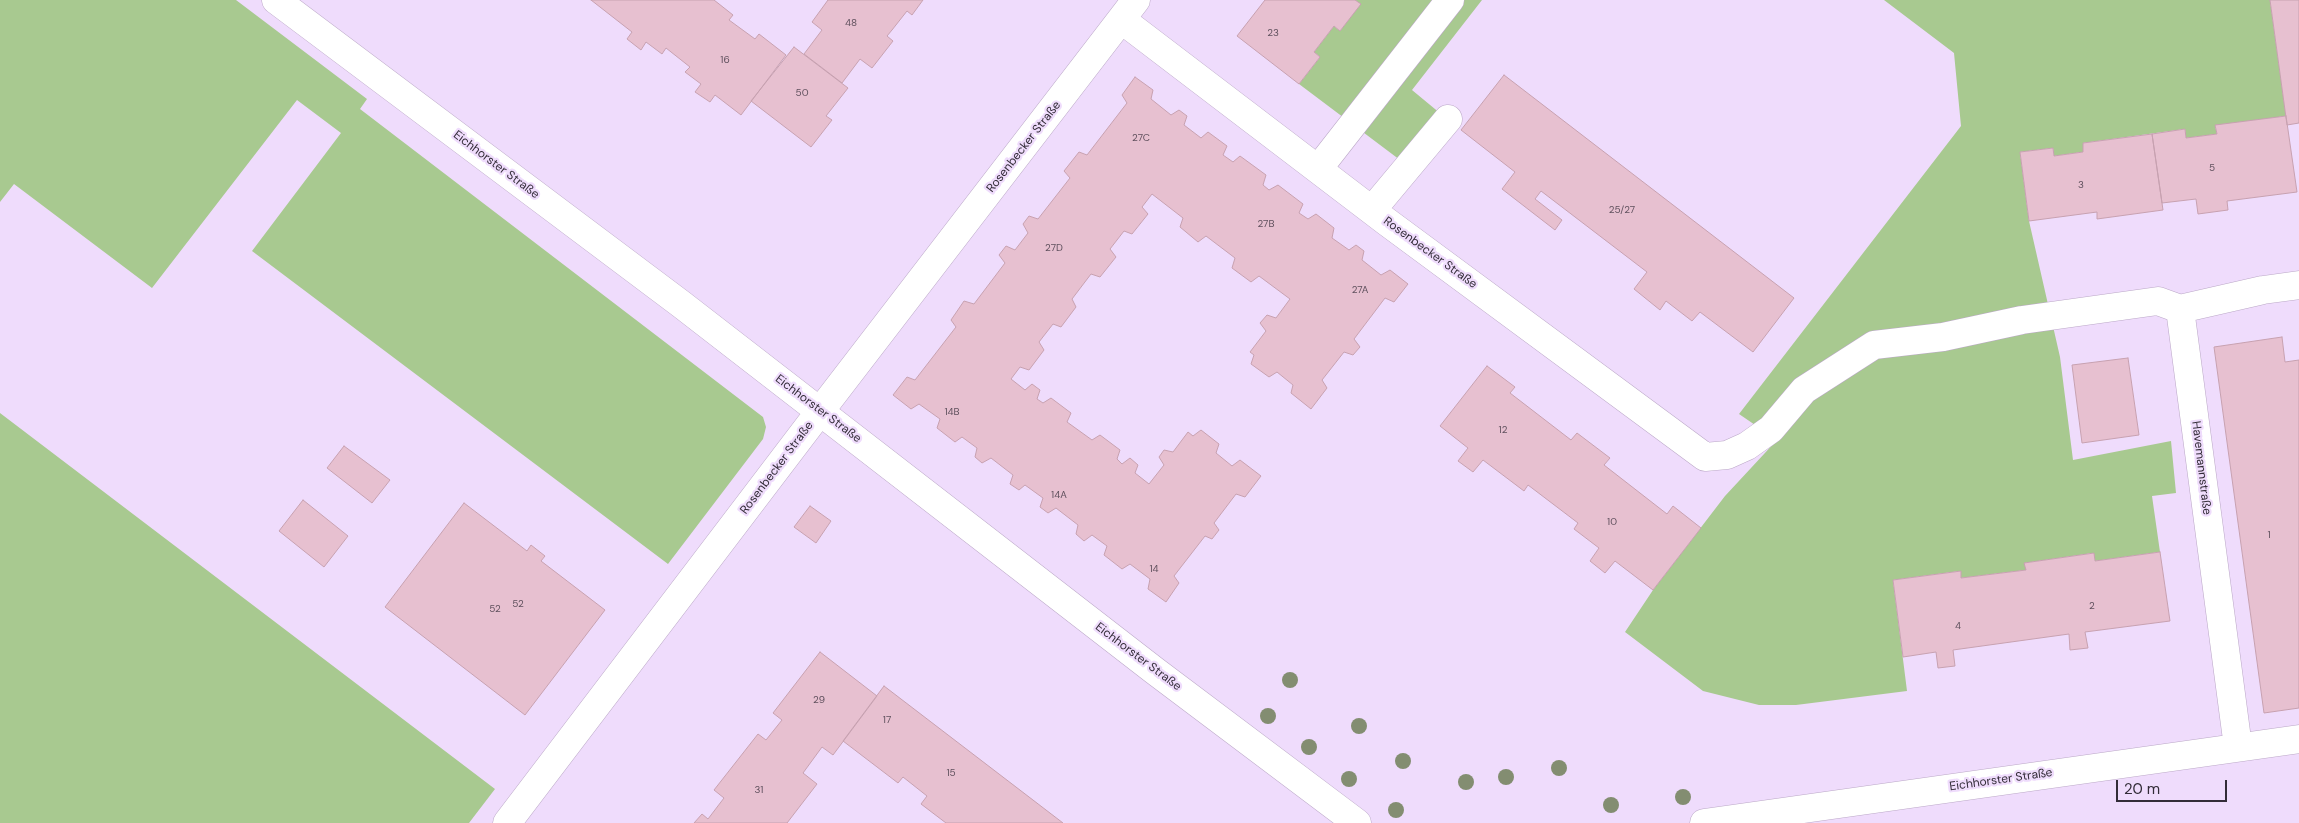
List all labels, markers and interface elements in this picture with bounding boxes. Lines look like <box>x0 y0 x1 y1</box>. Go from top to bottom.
house number: 48 <box>845 17 857 29</box>
house number: 23 <box>1267 27 1279 39</box>
house number: 16 <box>720 54 730 66</box>
house number: 50 <box>796 87 808 99</box>
street label: Rosenbecker Straße <box>984 98 1064 196</box>
street label: Eichhorster Straße <box>450 128 542 202</box>
house number: 27C <box>1132 132 1150 144</box>
house number: 5 <box>2209 162 2215 174</box>
house number: 3 <box>2078 179 2084 191</box>
house number: 25/27 <box>1609 204 1635 216</box>
street label: Rosenbecker Straße <box>1380 214 1480 292</box>
house number: 27B <box>1258 218 1274 230</box>
house number: 27D <box>1045 242 1063 254</box>
house number: 27A <box>1352 284 1368 296</box>
street label: Eichhorster Straße <box>772 372 864 446</box>
house number: 14B <box>944 406 960 418</box>
street label: Rosenbecker Straße <box>738 419 816 517</box>
street label: Havemannstraße <box>2188 420 2214 516</box>
house number: 12 <box>1499 424 1507 436</box>
house number: 14A <box>1051 489 1067 501</box>
house number: 10 <box>1607 516 1617 528</box>
house number: 1 <box>2267 529 2271 541</box>
house number: 14 <box>1149 563 1159 575</box>
house number: 52 <box>512 598 524 610</box>
house number: 2 <box>2089 600 2095 612</box>
house number: 52 <box>489 603 501 615</box>
street label: Eichhorster Straße <box>1092 620 1184 694</box>
house number: 4 <box>1955 620 1961 632</box>
house number: 29 <box>813 694 825 706</box>
house number: 17 <box>883 714 891 726</box>
street label: Eichhorster Straße <box>1949 766 2053 794</box>
house number: 15 <box>946 767 956 779</box>
scale bar <box>2119 770 2230 802</box>
text: 20 m <box>2124 779 2160 799</box>
house number: 31 <box>755 784 763 796</box>

